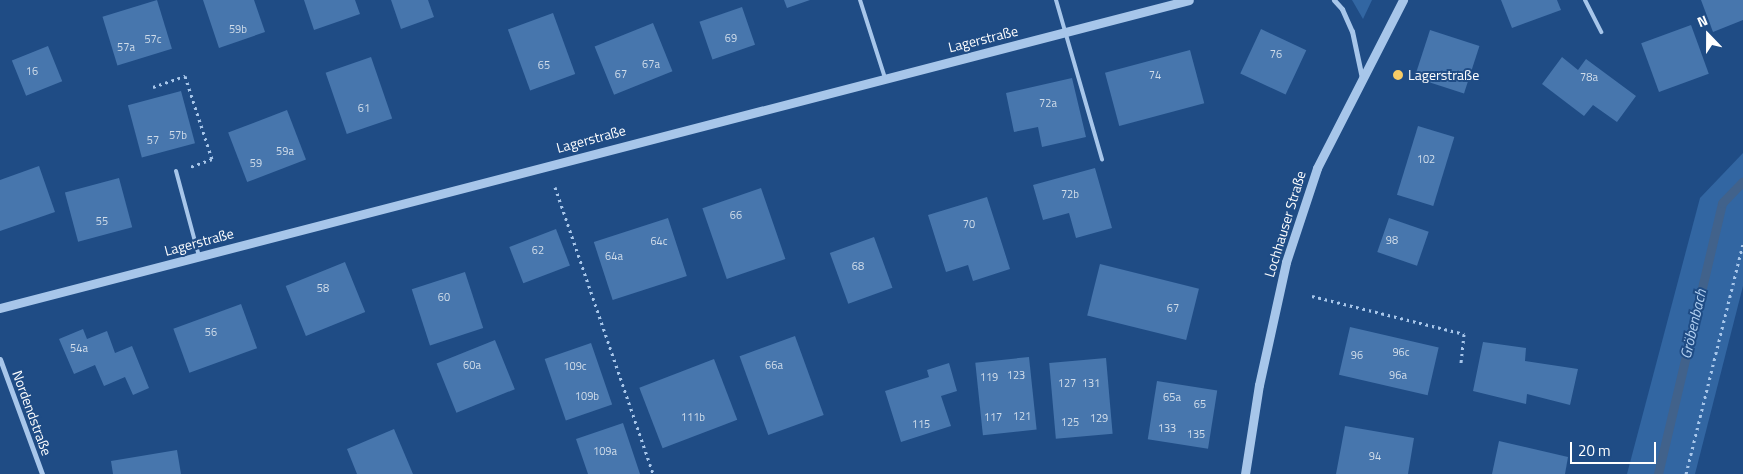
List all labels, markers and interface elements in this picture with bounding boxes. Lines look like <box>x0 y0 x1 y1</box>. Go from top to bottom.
text: N <box>1694 9 1711 32</box>
north arrow <box>1683 10 1733 60</box>
house number: 59b <box>229 22 247 36</box>
street label: Lagerstraße <box>946 22 1020 56</box>
house number: 69 <box>725 31 737 45</box>
house number: 57c <box>144 32 162 46</box>
house number: 57a <box>117 40 135 54</box>
house number: 76 <box>1270 47 1282 61</box>
house number: 67a <box>642 57 660 71</box>
house number: 65 <box>538 58 550 72</box>
house number: 16 <box>26 64 38 78</box>
house number: 67 <box>615 67 627 81</box>
place label: Lagerstraße <box>1408 67 1479 83</box>
house number: 74 <box>1149 68 1161 82</box>
marker: Lagerstraße <box>1392 69 1404 81</box>
house number: 78a <box>1580 70 1598 84</box>
house number: 72a <box>1039 96 1057 110</box>
house number: 61 <box>358 101 370 115</box>
street label: Lagerstraße <box>554 122 628 156</box>
house number: 57b <box>169 128 187 142</box>
house number: 57 <box>147 133 159 147</box>
house number: 59a <box>276 144 294 158</box>
house number: 102 <box>1417 152 1435 166</box>
house number: 59 <box>250 156 262 170</box>
street label: Lochhauser Straße <box>1261 169 1309 279</box>
house number: 72b <box>1061 187 1079 201</box>
house number: 66 <box>730 208 742 222</box>
house number: 55 <box>96 214 108 228</box>
house number: 70 <box>963 217 975 231</box>
street label: Lagerstraße <box>162 225 236 259</box>
house number: 98 <box>1386 233 1398 247</box>
house number: 64c <box>650 234 668 248</box>
house number: 62 <box>532 243 544 257</box>
house number: 64a <box>605 249 623 263</box>
house number: 68 <box>852 259 864 273</box>
house number: 58 <box>317 281 329 295</box>
water label: Gröbenbach <box>1676 287 1710 361</box>
house number: 60 <box>438 290 450 304</box>
house number: 67 <box>1167 301 1179 315</box>
house number: 56 <box>205 325 217 339</box>
house number: 54a <box>70 341 88 355</box>
house number: 96c <box>1392 345 1410 359</box>
house number: 96 <box>1351 348 1363 362</box>
house number: 60a <box>463 358 481 372</box>
house number: 66a <box>765 358 783 372</box>
house number: 109c <box>563 359 587 373</box>
street label: Nordendstraße <box>9 368 55 458</box>
house number: 123 <box>1007 368 1025 382</box>
house number: 96a <box>1389 368 1407 382</box>
house number: 119 <box>980 370 998 384</box>
house number: 127 <box>1058 376 1076 390</box>
house number: 131 <box>1082 376 1100 390</box>
house number: 109b <box>575 389 599 403</box>
house number: 65a <box>1163 390 1181 404</box>
house number: 65 <box>1194 397 1206 411</box>
house number: 121 <box>1013 409 1031 423</box>
house number: 111b <box>681 410 705 424</box>
house number: 117 <box>984 410 1002 424</box>
house number: 129 <box>1090 411 1108 425</box>
house number: 125 <box>1061 415 1079 429</box>
house number: 115 <box>912 417 930 431</box>
house number: 133 <box>1158 421 1176 435</box>
house number: 135 <box>1187 427 1205 441</box>
scale bar <box>1573 432 1659 464</box>
text: 20 m <box>1578 439 1611 462</box>
house number: 109a <box>593 444 617 458</box>
house number: 94 <box>1369 449 1381 463</box>

